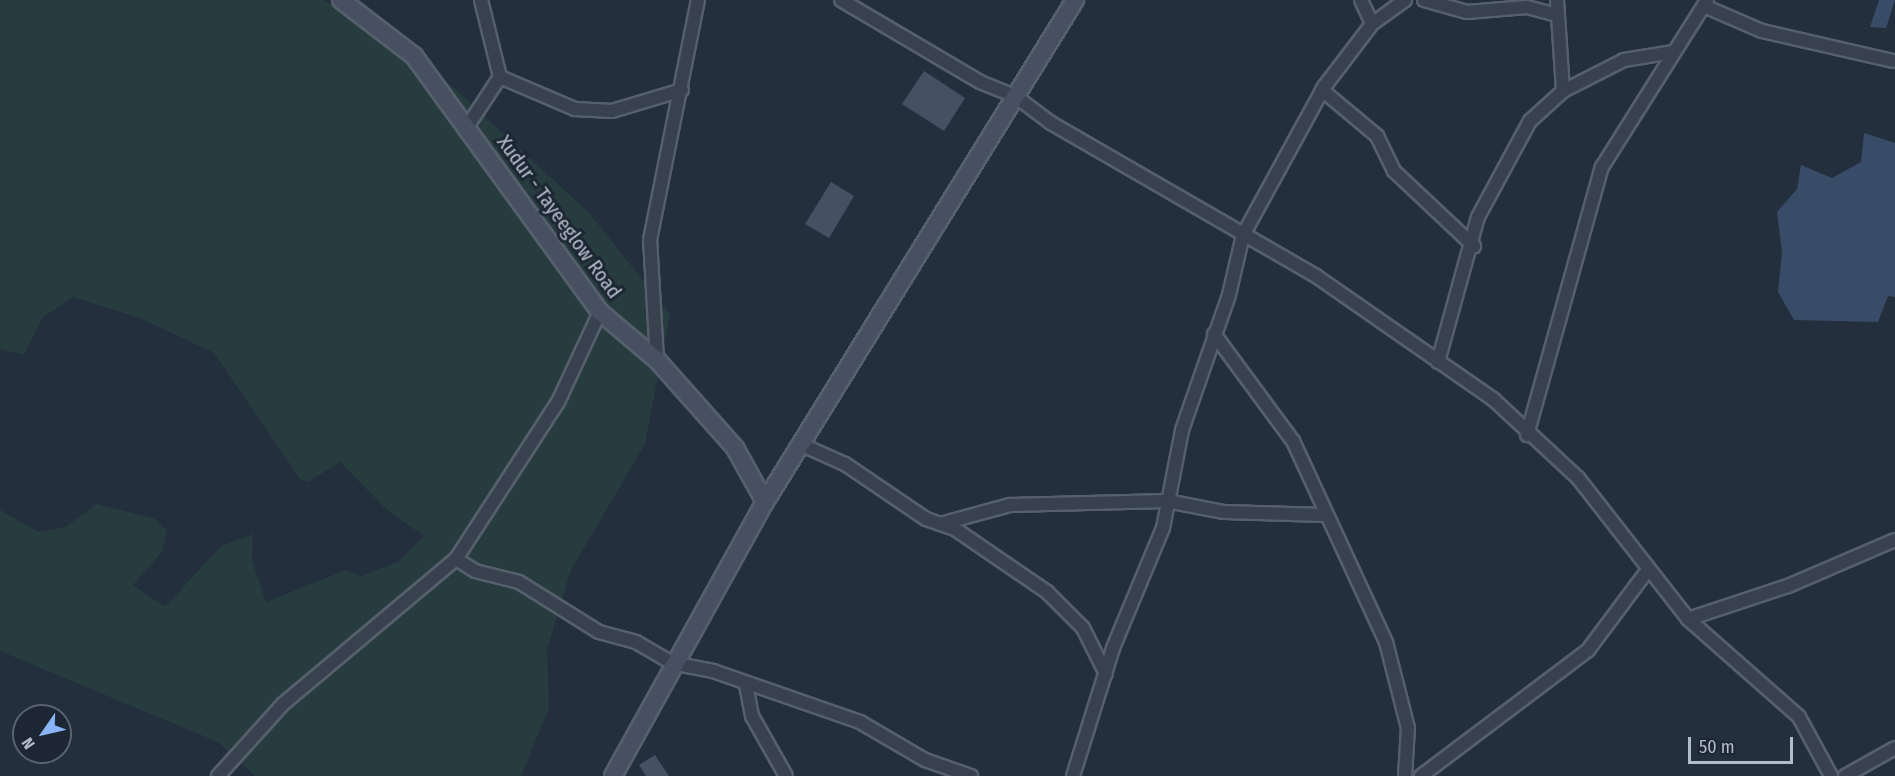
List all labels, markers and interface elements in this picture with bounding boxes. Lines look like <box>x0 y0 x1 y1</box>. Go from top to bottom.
street label: Xudur - Tayeeglow Road <box>492 131 626 303</box>
north arrow <box>12 704 72 764</box>
scale bar <box>1691 725 1796 763</box>
text: N <box>18 734 39 753</box>
text: 50 m <box>1699 736 1735 758</box>

